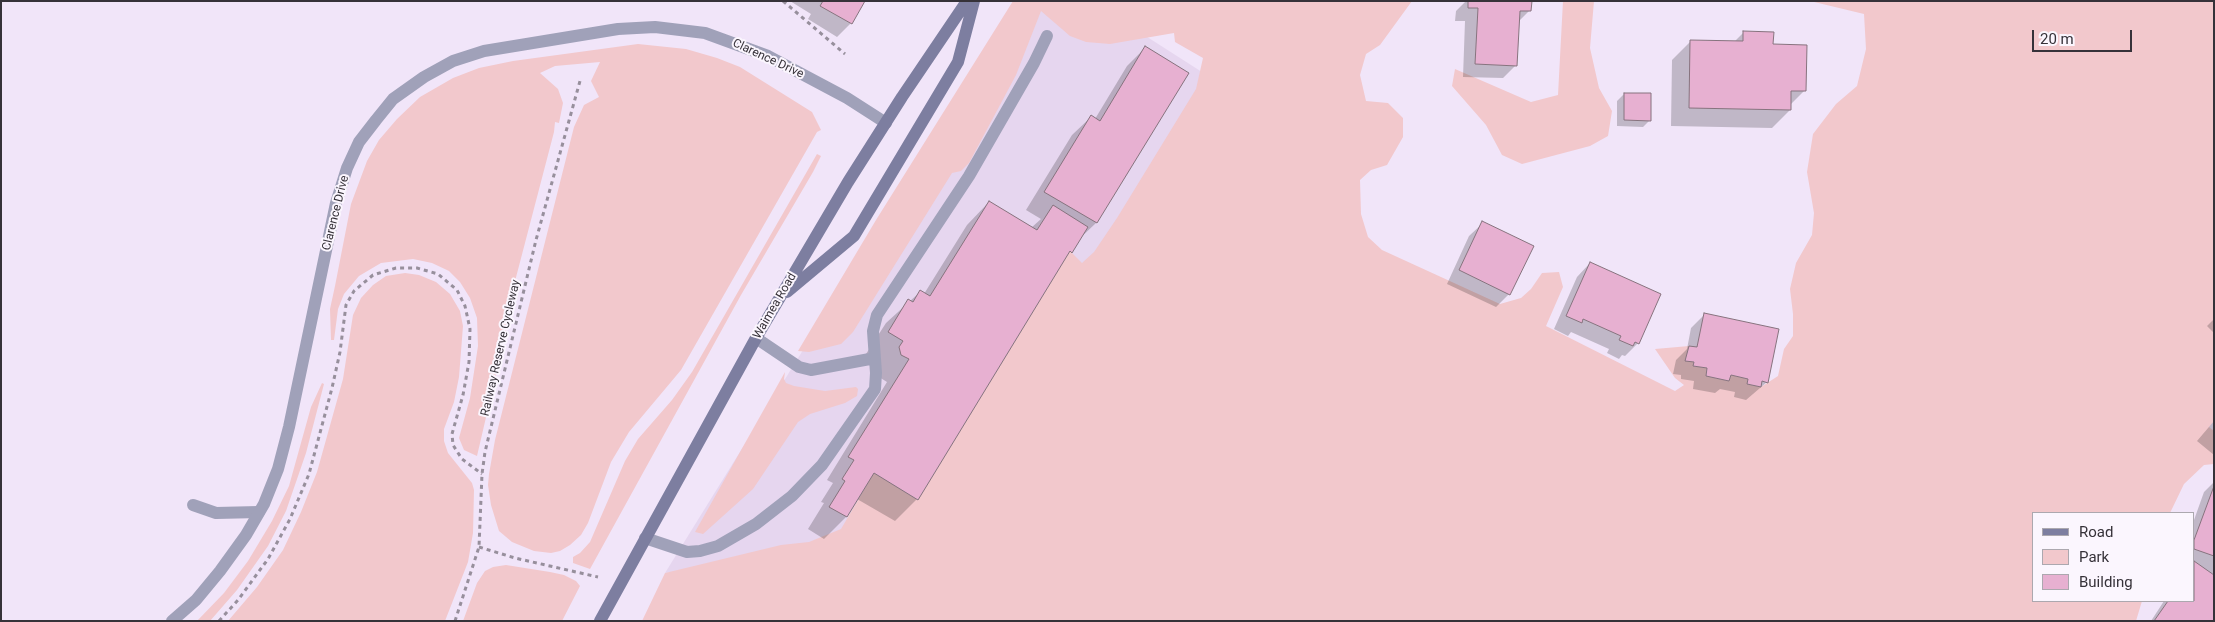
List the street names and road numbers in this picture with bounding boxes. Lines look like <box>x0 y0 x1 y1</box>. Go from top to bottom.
street label: Clarence Drive <box>730 36 806 82</box>
street label: Clarence Drive <box>320 174 352 252</box>
street label: Waimea Road <box>750 270 800 342</box>
street label: Railway Reserve Cycleway <box>478 278 524 418</box>

